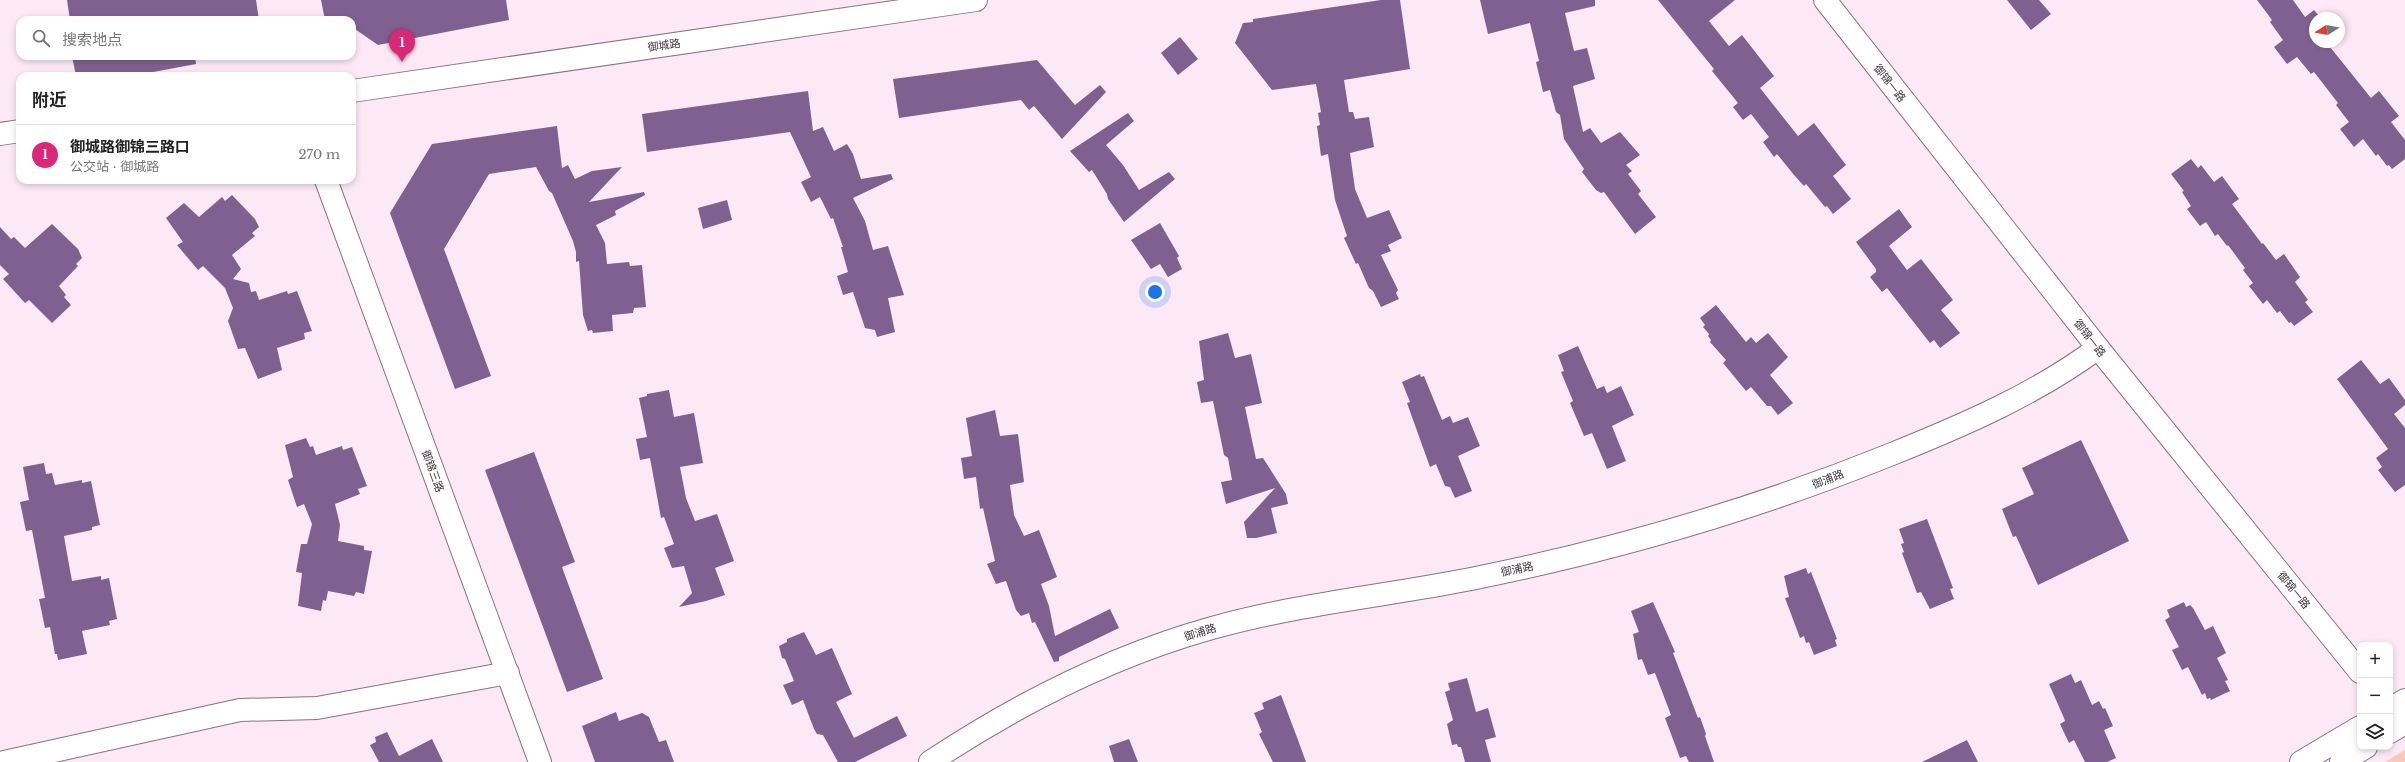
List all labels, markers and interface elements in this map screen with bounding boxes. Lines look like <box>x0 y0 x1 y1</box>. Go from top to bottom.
north arrow <box>2309 12 2345 48</box>
search box <box>16 16 356 60</box>
icon: search <box>30 27 52 49</box>
pin: 1 <box>389 29 415 62</box>
text: 搜索地点 <box>62 30 122 49</box>
street label: 御城路 <box>646 36 681 54</box>
street label: 御锦一路 <box>1870 61 1909 105</box>
text: 附近 <box>32 90 66 111</box>
text: 御城路御锦三路口 <box>70 137 190 156</box>
text: 1 <box>42 146 48 163</box>
text: 270 m <box>299 146 340 163</box>
text: 公交站 · 御城路 <box>70 158 159 175</box>
your location <box>1145 282 1165 302</box>
street label: 御锦一路 <box>2070 316 2109 360</box>
street label: 御锦三路 <box>419 447 447 494</box>
street label: 御浦路 <box>1809 467 1846 492</box>
street label: 御浦路 <box>1498 559 1535 579</box>
street label: 御锦一路 <box>2274 568 2313 612</box>
street label: 御浦路 <box>1181 620 1218 644</box>
map controls <box>2357 642 2393 750</box>
button: + <box>2357 642 2393 678</box>
button: − <box>2357 678 2393 714</box>
button: layers <box>2357 714 2393 750</box>

